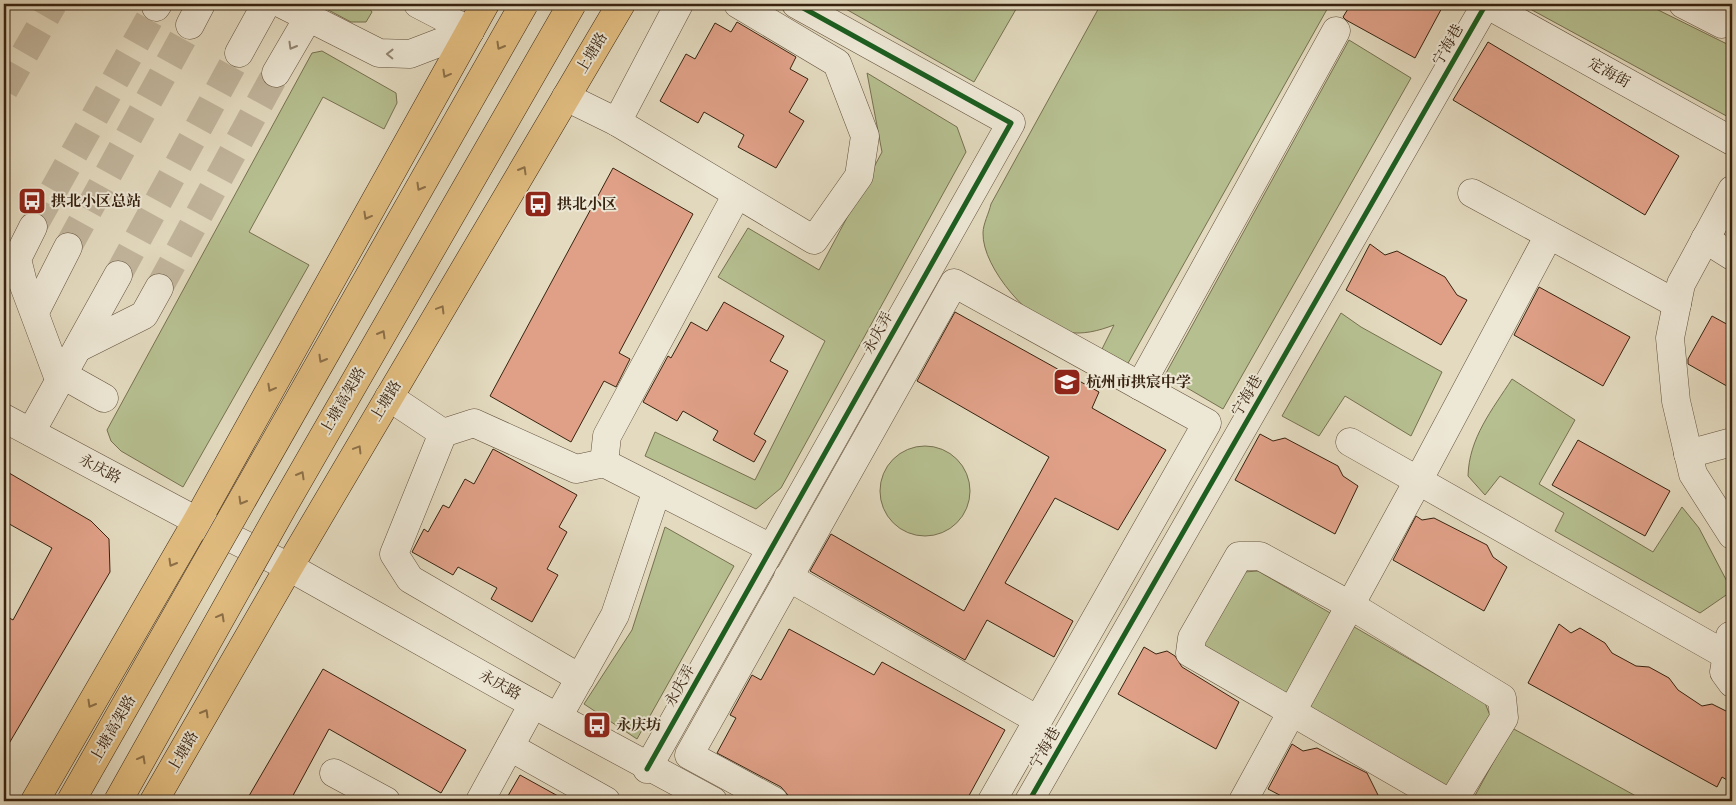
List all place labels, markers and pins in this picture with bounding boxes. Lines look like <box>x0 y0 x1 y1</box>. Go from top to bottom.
bus stop icon: 拱北小区总站 <box>17 186 47 216</box>
bus stop icon: 拱北小区 <box>523 189 553 219</box>
place label: 拱北小区总站 <box>51 192 141 211</box>
place label: 拱北小区 <box>557 195 617 214</box>
school or university icon: 杭州市拱宸中学 <box>1052 367 1082 397</box>
place label: 杭州市拱宸中学 <box>1086 373 1191 392</box>
bus stop icon: 永庆坊 <box>582 710 612 740</box>
place label: 永庆坊 <box>616 716 661 735</box>

